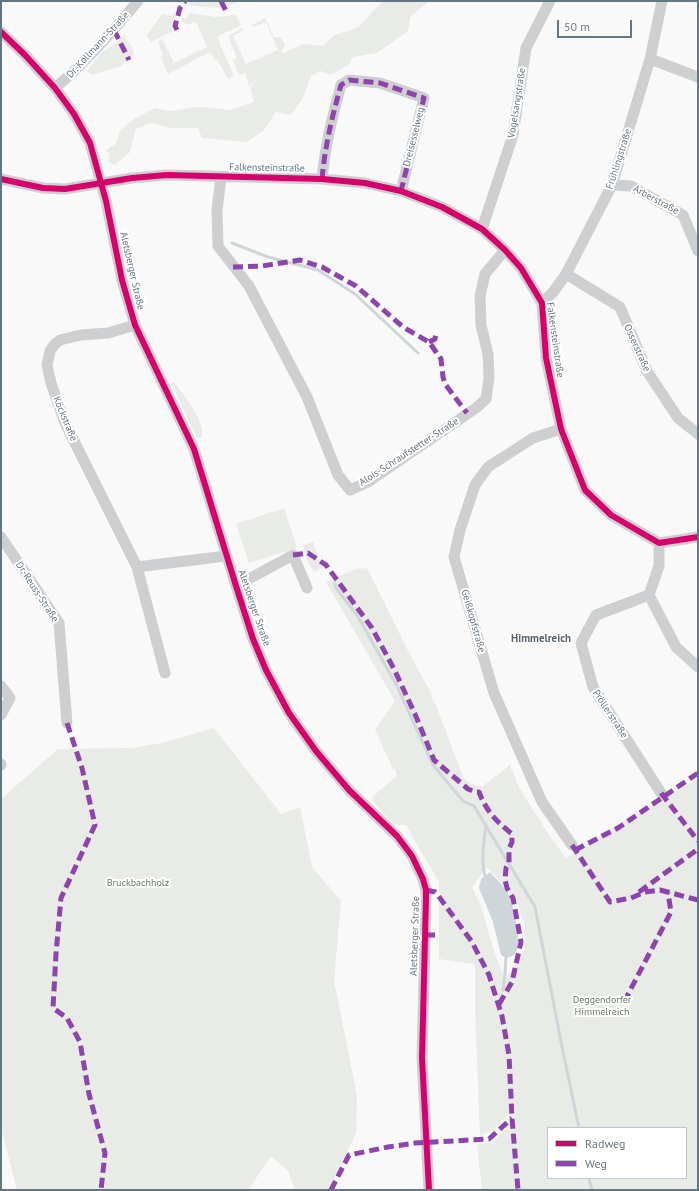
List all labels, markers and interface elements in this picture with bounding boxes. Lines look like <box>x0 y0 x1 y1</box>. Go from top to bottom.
street label: Dr.-Kollmann-Straße <box>64 9 132 81</box>
scale bar <box>559 12 634 38</box>
text: 50 m <box>564 19 590 34</box>
street label: Vogelsangstraße <box>506 67 528 139</box>
street label: Dreisesselweg <box>401 106 427 168</box>
street label: Frühlingstraße <box>604 127 634 191</box>
street label: Falkensteinstraße <box>229 161 305 175</box>
street label: Arberstraße <box>631 183 681 217</box>
street label: Aletsberger Straße <box>117 231 147 311</box>
street label: Falkensteinstraße <box>544 302 566 378</box>
street label: Osserstraße <box>621 322 653 374</box>
street label: Köckstraße <box>50 395 80 443</box>
street label: Alois-Schraufstetter-Straße <box>357 415 461 489</box>
street label: Dr.-Reuss-Straße <box>13 559 61 625</box>
street label: Aletsberger Straße <box>235 568 273 648</box>
street label: Geißkopfstraße <box>458 588 488 654</box>
district label: Himmelreich <box>511 632 571 646</box>
street label: Pröllerstraße <box>590 688 630 740</box>
park label: Bruckbachholz <box>107 877 169 889</box>
street label: Aletsberger Straße <box>408 896 422 976</box>
park label: Deggendorfer Himmelreich <box>573 994 631 1018</box>
legend <box>547 1127 687 1179</box>
text: Radweg <box>585 1136 626 1151</box>
text: Weg <box>585 1156 607 1171</box>

